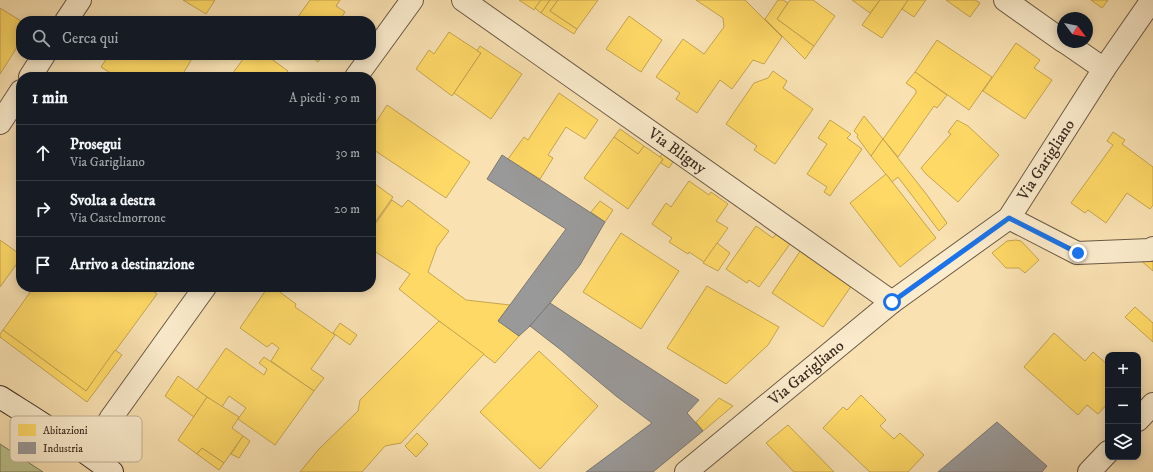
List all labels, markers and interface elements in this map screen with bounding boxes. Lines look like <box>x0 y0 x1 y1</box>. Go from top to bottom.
north arrow <box>1057 12 1093 48</box>
search box <box>16 16 376 60</box>
icon: search <box>30 27 52 49</box>
text: Cerca qui <box>62 29 118 48</box>
text: 1 min <box>32 87 68 109</box>
text: A piedi · 50 m <box>289 90 360 106</box>
street label: Via Garigliano <box>1012 116 1079 205</box>
street label: Via Bligny <box>643 123 711 179</box>
text: Prosegui <box>70 135 121 154</box>
icon: ahead <box>32 142 54 164</box>
text: 30 m <box>336 145 360 161</box>
text: Via Garigliano <box>70 154 145 170</box>
text: Svolta a destra <box>70 191 155 210</box>
icon: right <box>32 198 54 220</box>
text: 20 m <box>334 201 360 217</box>
text: Via Castelmorrone <box>70 210 166 226</box>
route end <box>1069 244 1087 262</box>
icon: arrive <box>32 254 54 276</box>
text: Arrivo a destinazione <box>70 255 194 274</box>
route start <box>883 293 901 311</box>
street label: Via Garigliano <box>764 336 848 410</box>
map controls <box>1105 352 1141 460</box>
button: + <box>1105 352 1141 388</box>
button: − <box>1105 388 1141 424</box>
legend <box>10 416 142 462</box>
text: Abitazioni <box>43 424 88 438</box>
button: layers <box>1105 424 1141 460</box>
text: Industria <box>43 442 83 456</box>

